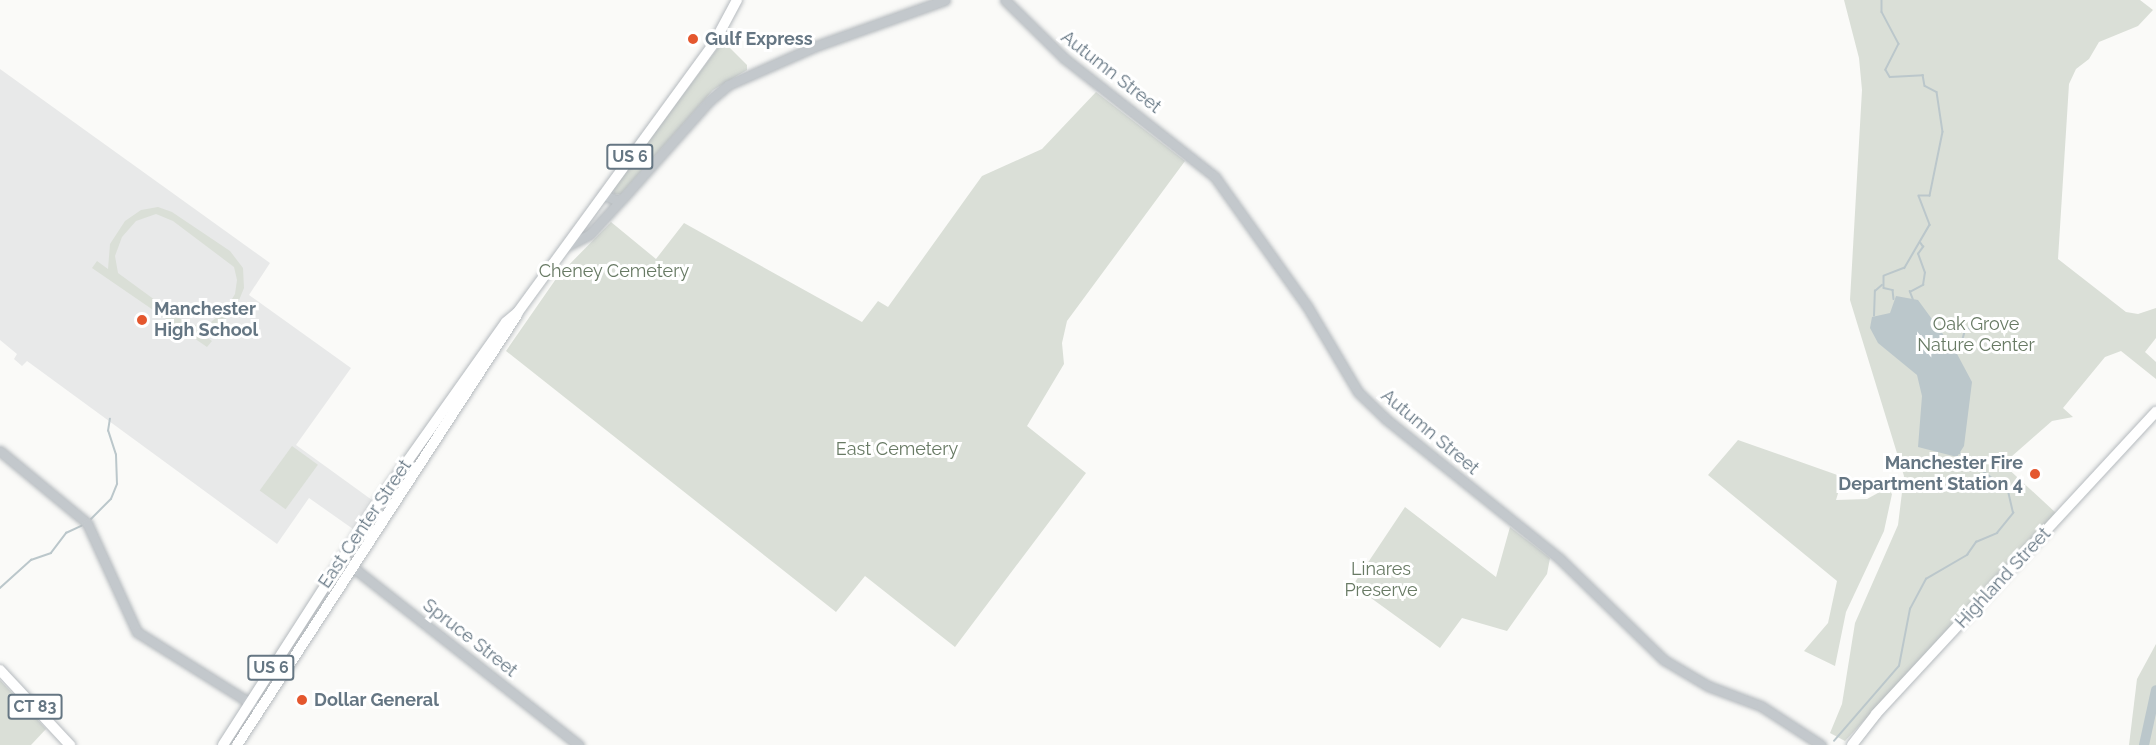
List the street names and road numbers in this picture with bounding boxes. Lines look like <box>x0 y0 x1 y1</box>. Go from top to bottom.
street label: Autumn Street <box>1057 26 1165 118</box>
road number: US 6 <box>606 144 654 170</box>
street label: Autumn Street <box>1377 385 1483 479</box>
street label: East Center Street <box>314 456 416 592</box>
street label: Highland Street <box>1951 523 2055 633</box>
street label: Spruce Street <box>418 594 522 682</box>
road number: US 6 <box>247 655 295 681</box>
road number: CT 83 <box>6 694 63 720</box>

